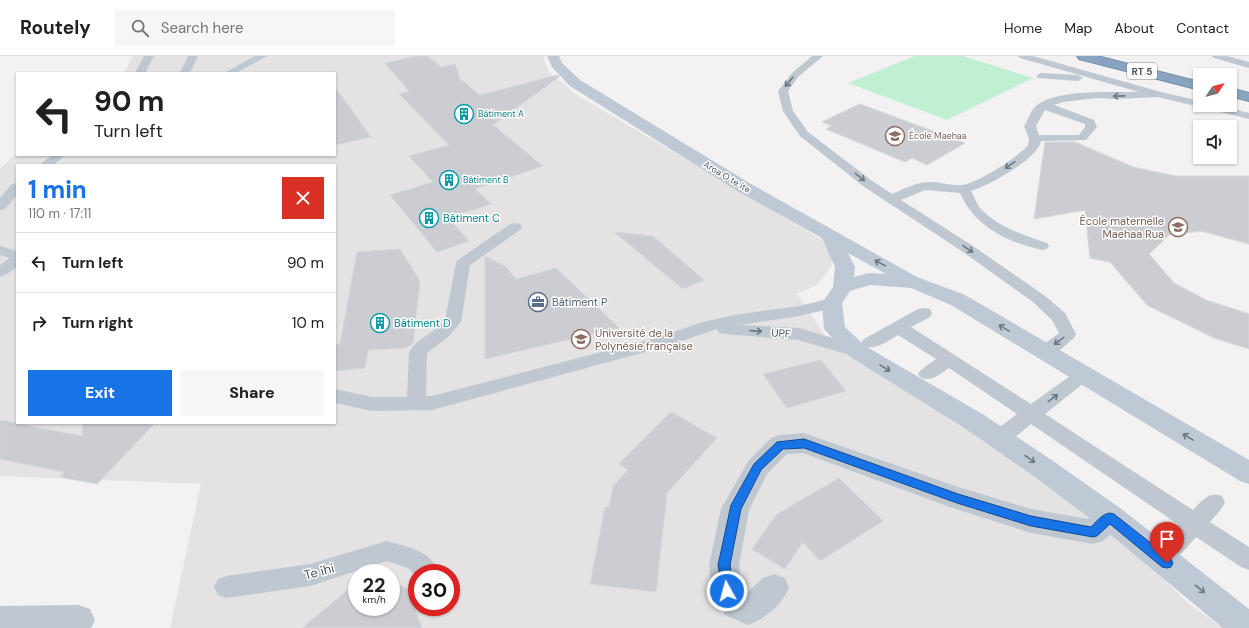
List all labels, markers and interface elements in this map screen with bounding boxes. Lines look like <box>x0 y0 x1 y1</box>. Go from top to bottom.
search box <box>115 10 395 46</box>
text: Routely <box>20 15 91 40</box>
icon: search <box>129 17 151 39</box>
text: Search here <box>161 18 243 38</box>
text: Home <box>1004 19 1042 37</box>
text: Map <box>1064 19 1092 37</box>
text: About <box>1114 19 1154 37</box>
text: Contact <box>1176 19 1229 37</box>
road number: RT 5 <box>1127 63 1157 79</box>
north arrow <box>1193 68 1237 112</box>
map controls <box>1193 68 1237 164</box>
one-way arrow <box>785 76 793 87</box>
text: 90 m <box>94 83 164 120</box>
icon: left <box>28 88 80 140</box>
one-way arrow <box>1113 92 1126 100</box>
building icon: Bâtiment A <box>453 103 475 125</box>
place label: Bâtiment A <box>478 108 524 120</box>
text: Turn left <box>94 119 163 143</box>
button: sound <box>1193 120 1237 164</box>
school or university icon: École Maehaa <box>884 125 906 147</box>
place label: École Maehaa <box>909 129 967 142</box>
street label: Aroa O te ite <box>701 158 753 196</box>
one-way arrow <box>1005 161 1016 169</box>
building icon: Bâtiment B <box>438 169 460 191</box>
one-way arrow <box>854 173 865 182</box>
text: 1 min <box>28 174 87 205</box>
place label: Bâtiment B <box>463 174 509 186</box>
button: close <box>282 177 324 219</box>
text: 110 m · 17:11 <box>28 205 91 222</box>
building icon: Bâtiment C <box>418 207 440 229</box>
place label: Bâtiment C <box>443 211 500 225</box>
place label: École maternelle Maehaa Rua <box>1080 214 1164 241</box>
school or university icon: École maternelle Maehaa Rua <box>1167 216 1189 238</box>
one-way arrow <box>962 245 973 253</box>
icon: left <box>28 252 50 274</box>
text: Turn left <box>62 253 123 273</box>
text: 90 m <box>287 253 324 273</box>
one-way arrow <box>874 259 886 267</box>
office icon: Bâtiment P <box>527 291 549 313</box>
place label: Bâtiment P <box>552 295 607 309</box>
icon: right <box>28 312 50 334</box>
building icon: Bâtiment D <box>369 312 391 334</box>
text: Turn right <box>62 313 133 333</box>
text: 10 m <box>292 313 324 333</box>
place label: Bâtiment D <box>394 316 451 330</box>
one-way arrow <box>998 323 1010 331</box>
street label: UPF <box>771 325 791 341</box>
place label: Université de la Polynésie française <box>595 326 693 353</box>
one-way arrow <box>749 327 762 334</box>
school or university icon: Université de la Polynésie française <box>570 328 592 350</box>
one-way arrow <box>1054 336 1065 345</box>
one-way arrow <box>878 364 890 372</box>
button: Exit <box>28 370 172 416</box>
button: Share <box>180 370 324 416</box>
one-way arrow <box>1048 394 1059 403</box>
one-way arrow <box>1182 433 1194 441</box>
one-way arrow <box>1024 455 1035 463</box>
pin <box>1150 522 1184 563</box>
icon: arrive <box>1156 528 1178 550</box>
street label: Te ihi <box>302 559 336 584</box>
speed limit sign: 30 <box>408 564 460 616</box>
position arrow <box>706 570 748 612</box>
text: 22 <box>362 572 386 598</box>
one-way arrow <box>1194 585 1205 594</box>
text: km/h <box>362 593 386 606</box>

